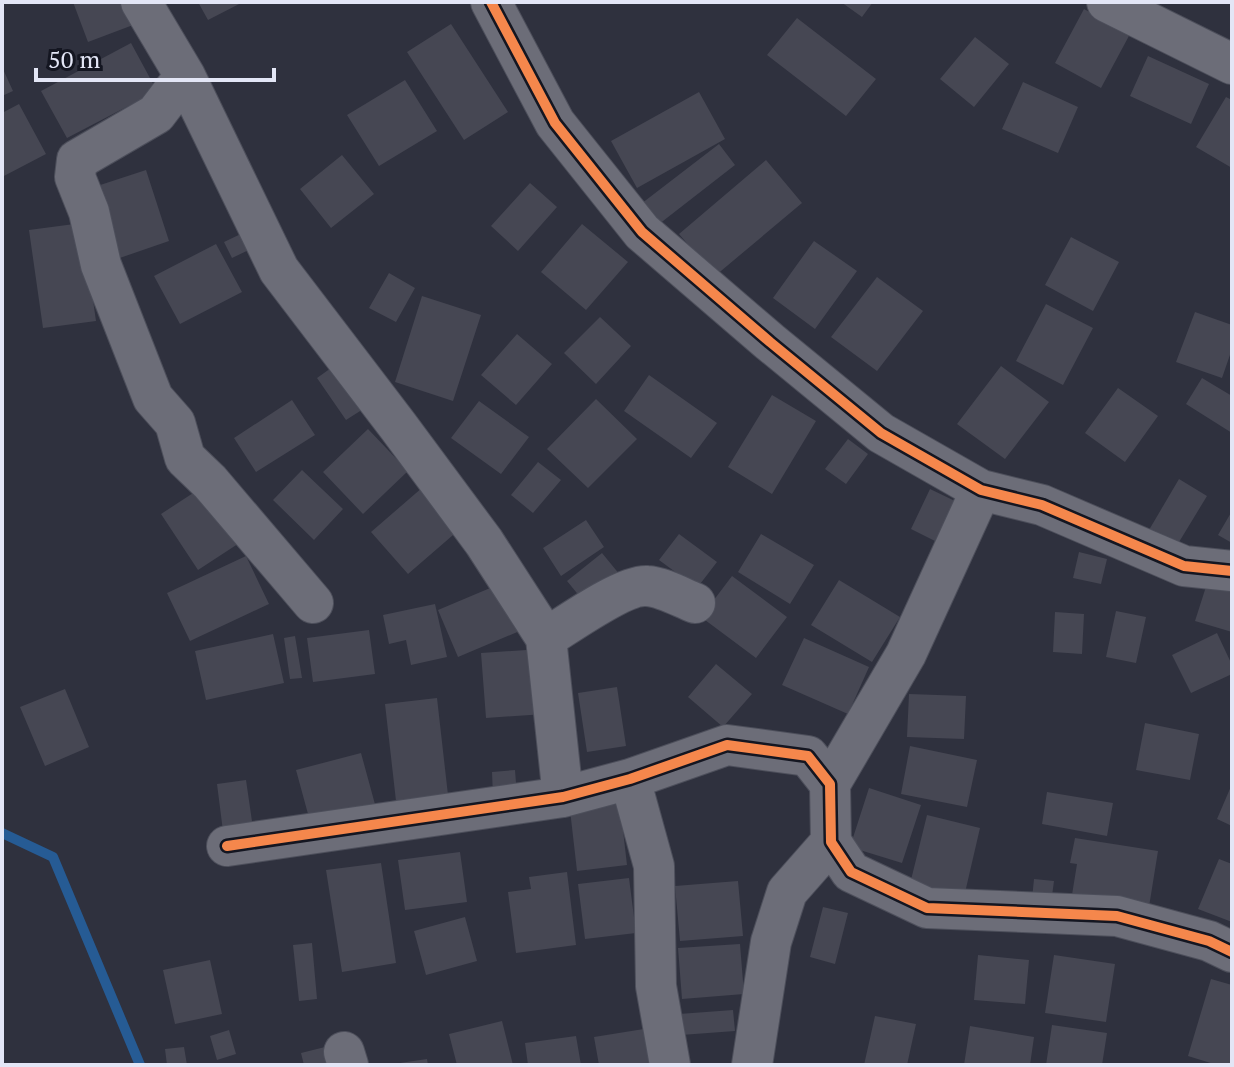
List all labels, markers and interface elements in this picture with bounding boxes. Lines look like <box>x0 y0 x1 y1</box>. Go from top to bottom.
scale bar <box>36 32 274 82</box>
text: 50 m <box>48 43 100 75</box>

